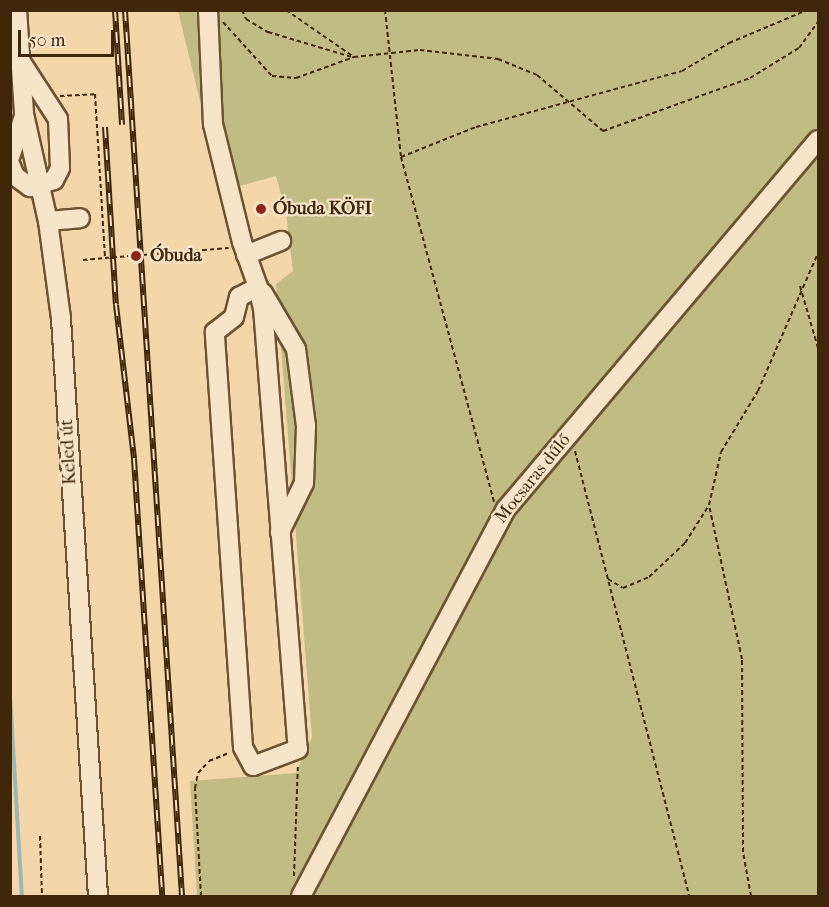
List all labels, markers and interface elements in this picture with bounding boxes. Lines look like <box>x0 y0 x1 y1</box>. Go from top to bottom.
scale bar <box>21 18 117 56</box>
text: 50 m <box>29 30 65 51</box>
place label: Óbuda KÖFI <box>273 198 372 220</box>
marker: Óbuda KÖFI <box>254 202 268 216</box>
place label: Óbuda <box>150 245 202 267</box>
marker: Óbuda <box>127 247 145 265</box>
street label: Keled út <box>56 419 82 485</box>
street label: Mocsaras dűlő <box>490 430 576 528</box>

